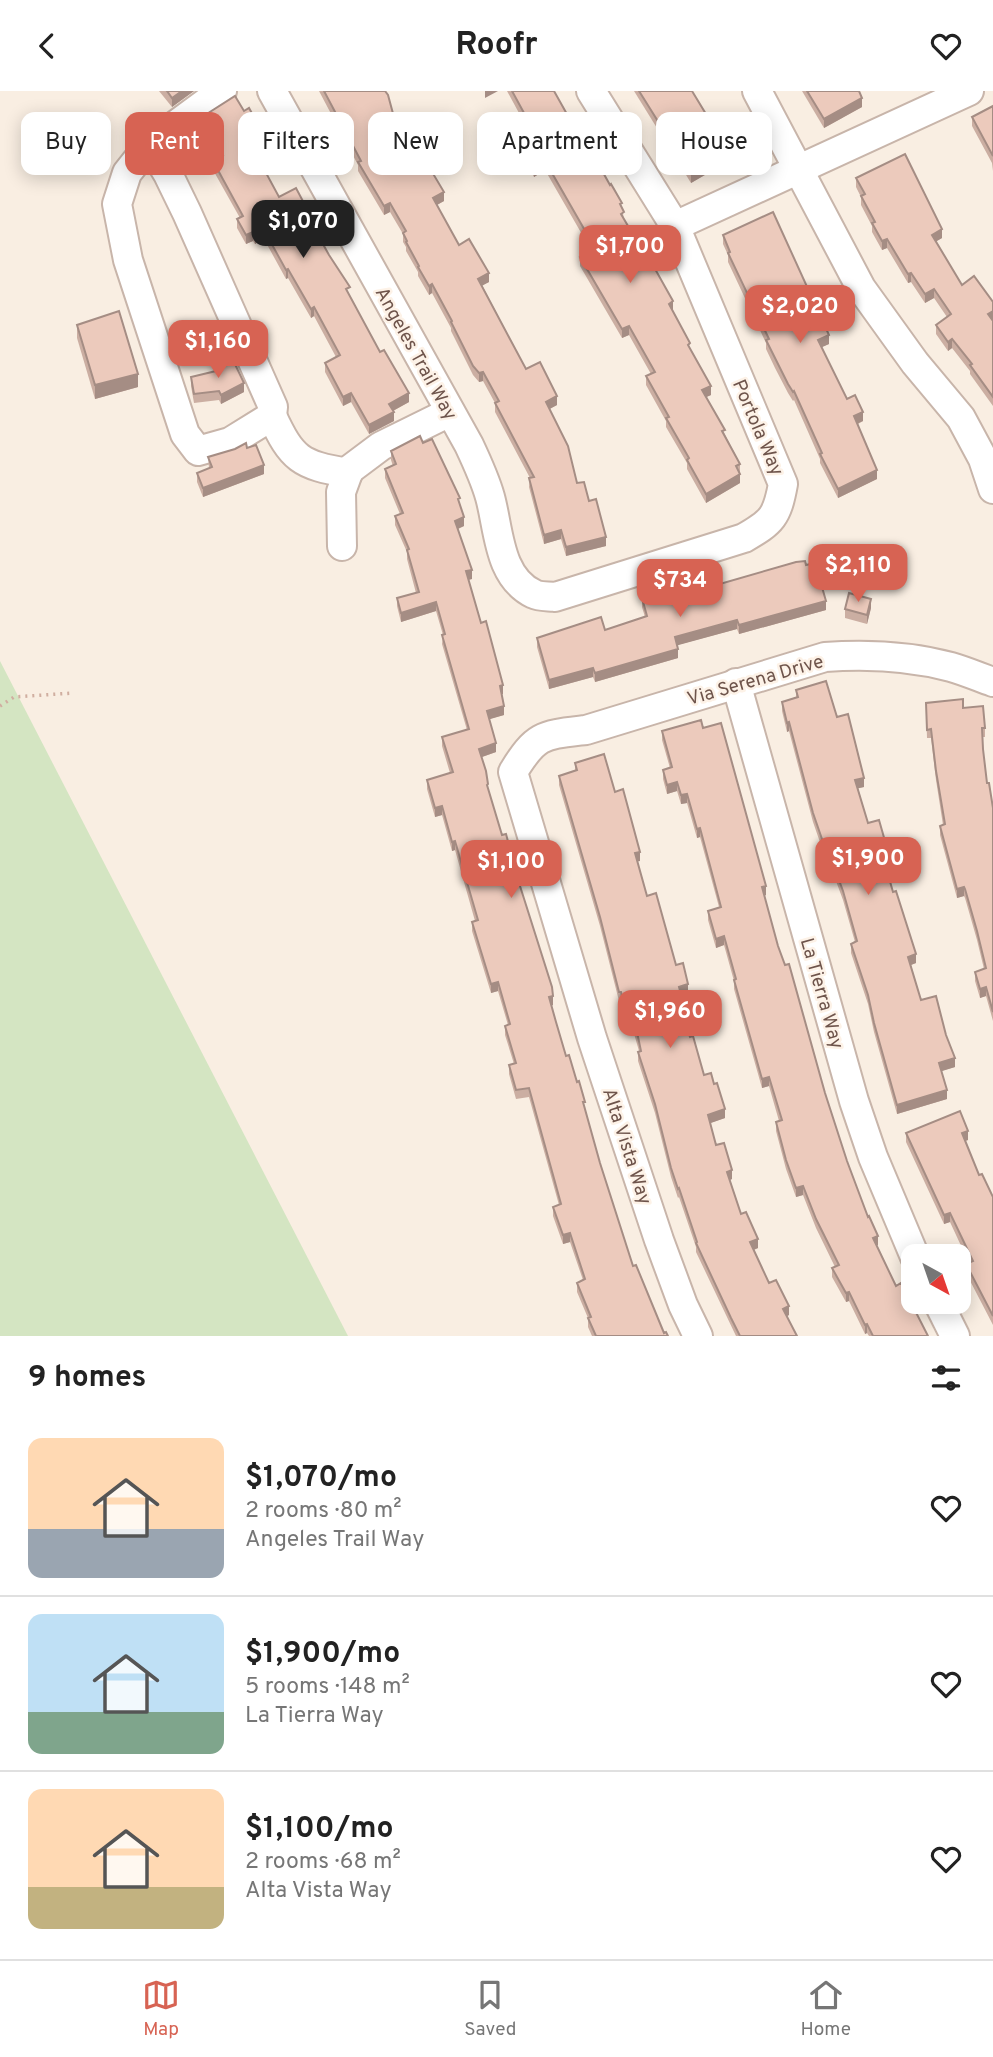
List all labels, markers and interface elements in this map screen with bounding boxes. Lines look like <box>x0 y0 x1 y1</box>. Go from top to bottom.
text: Roofr <box>455 26 538 66</box>
icon: back <box>28 27 66 65</box>
icon: heart <box>927 27 965 65</box>
chip: Buy <box>21 112 111 175</box>
chip: Rent <box>125 112 224 175</box>
chip: Filters <box>238 112 354 175</box>
chip: New <box>368 112 463 175</box>
chip: Apartment <box>477 112 642 175</box>
chip: House <box>656 112 772 175</box>
pin: $1,070 <box>246 201 360 260</box>
text: $1,070 <box>267 208 339 237</box>
pin: $1,700 <box>573 225 687 285</box>
text: $1,700 <box>595 233 665 262</box>
street label: Angeles Trail Way <box>369 283 462 425</box>
pin: $2,020 <box>743 285 857 345</box>
text: $2,020 <box>761 293 839 322</box>
pin: $1,160 <box>161 321 275 380</box>
text: $1,160 <box>184 328 252 357</box>
street label: Portola Way <box>726 376 788 480</box>
pin: $2,110 <box>801 545 915 604</box>
text: $2,110 <box>824 552 892 581</box>
pin: $734 <box>639 559 721 619</box>
text: $734 <box>653 567 707 596</box>
street label: Via Serena Drive <box>685 650 826 712</box>
pin: $1,900 <box>811 837 925 897</box>
pin: $1,100 <box>454 841 568 900</box>
text: $1,900 <box>831 845 905 874</box>
text: $1,100 <box>477 848 545 877</box>
street label: La Tierra Way <box>794 935 848 1052</box>
pin: $1,960 <box>613 991 727 1050</box>
text: $1,960 <box>634 998 706 1027</box>
street label: Alta Vista Way <box>596 1085 656 1208</box>
north arrow <box>901 1244 971 1314</box>
map controls <box>901 1244 971 1314</box>
icon: filters <box>927 1359 965 1397</box>
text: 9 homes <box>28 1360 146 1397</box>
text: $1,070/mo <box>245 1460 397 1497</box>
icon: home <box>84 1466 168 1550</box>
icon: heart <box>927 1489 965 1527</box>
text: 2 rooms · 80 m² <box>245 1497 402 1526</box>
text: Angeles Trail Way <box>245 1526 424 1555</box>
text: $1,900/mo <box>245 1636 400 1673</box>
icon: home <box>84 1642 168 1726</box>
icon: heart <box>927 1665 965 1703</box>
text: 5 rooms · 148 m² <box>245 1673 410 1702</box>
text: La Tierra Way <box>245 1702 384 1731</box>
text: $1,100/mo <box>245 1811 394 1848</box>
icon: home <box>84 1817 168 1901</box>
icon: heart <box>927 1840 965 1878</box>
text: 2 rooms · 68 m² <box>245 1848 401 1877</box>
text: Alta Vista Way <box>245 1877 392 1906</box>
tab: Map <box>142 1976 180 2042</box>
tab: Saved <box>464 1976 516 2042</box>
tab: Home <box>800 1976 851 2042</box>

